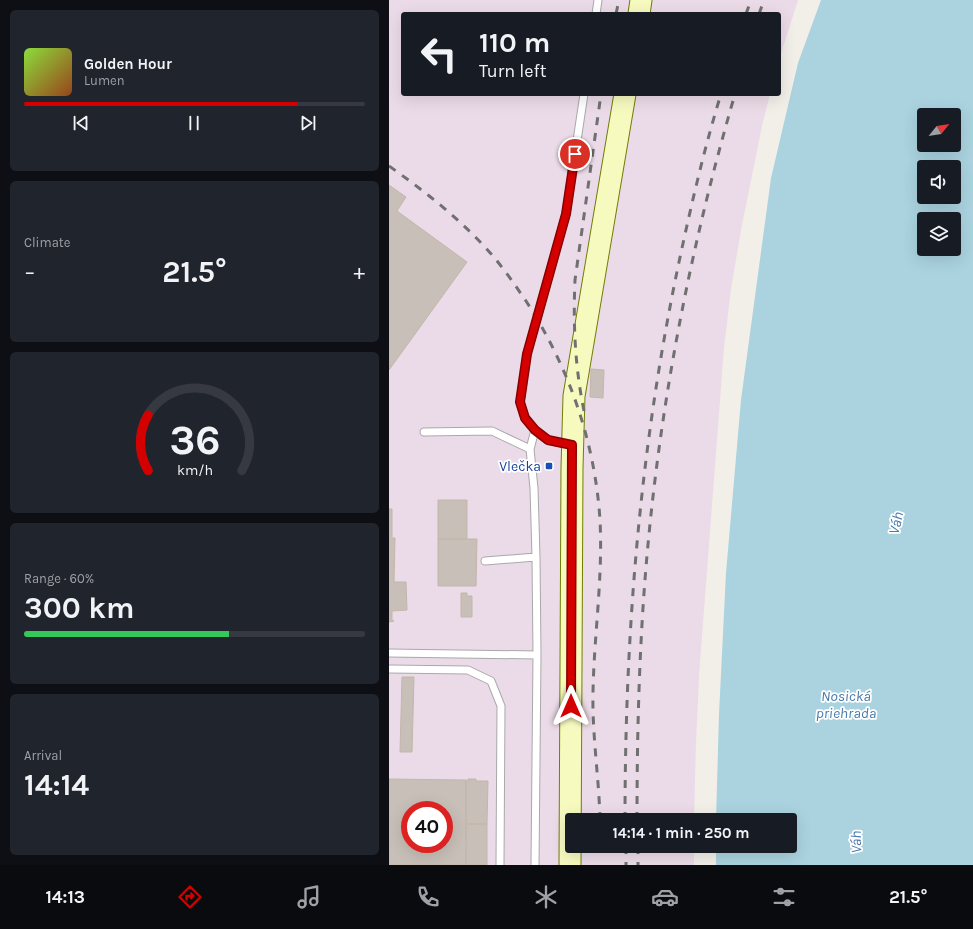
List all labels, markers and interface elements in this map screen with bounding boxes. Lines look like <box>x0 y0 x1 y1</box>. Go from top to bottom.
text: 110 m <box>479 26 550 59</box>
icon: left <box>413 28 465 80</box>
text: Golden Hour <box>84 55 172 73</box>
text: Turn left <box>479 60 547 82</box>
text: Lumen <box>84 73 125 88</box>
north arrow <box>917 108 961 152</box>
map controls <box>917 108 961 256</box>
icon: previous <box>70 112 92 134</box>
icon: pause <box>183 112 205 134</box>
icon: next <box>297 112 319 134</box>
pin <box>558 137 592 171</box>
icon: arrive <box>564 143 586 165</box>
button: sound <box>917 160 961 204</box>
button: layers <box>917 212 961 256</box>
text: Climate <box>24 235 70 250</box>
text: 21.5° <box>162 254 227 290</box>
text: − <box>24 259 36 285</box>
text: + <box>353 259 365 285</box>
text: 36 <box>169 415 220 463</box>
place label: Vlečka <box>499 458 541 475</box>
text: km/h <box>176 461 213 478</box>
marker: Vlečka <box>544 461 554 471</box>
water label: Váh <box>885 510 907 536</box>
text: Range · 60% <box>24 571 94 586</box>
text: 300 km <box>24 590 134 626</box>
position arrow <box>550 685 592 727</box>
water label: Nosická priehrada <box>816 687 876 722</box>
text: Arrival <box>24 748 62 763</box>
text: 14:14 <box>24 767 89 803</box>
speed limit sign: 40 <box>401 801 453 853</box>
text: 14:14 · 1 min · 250 m <box>612 824 750 842</box>
water label: Váh <box>847 830 865 854</box>
icon: directions <box>176 883 204 911</box>
icon: music <box>295 883 323 911</box>
icon: phone <box>414 883 442 911</box>
icon: climate <box>532 883 560 911</box>
icon: car <box>651 883 679 911</box>
icon: filters <box>770 883 798 911</box>
text: 14:13 <box>45 886 85 908</box>
text: 21.5° <box>889 886 928 908</box>

